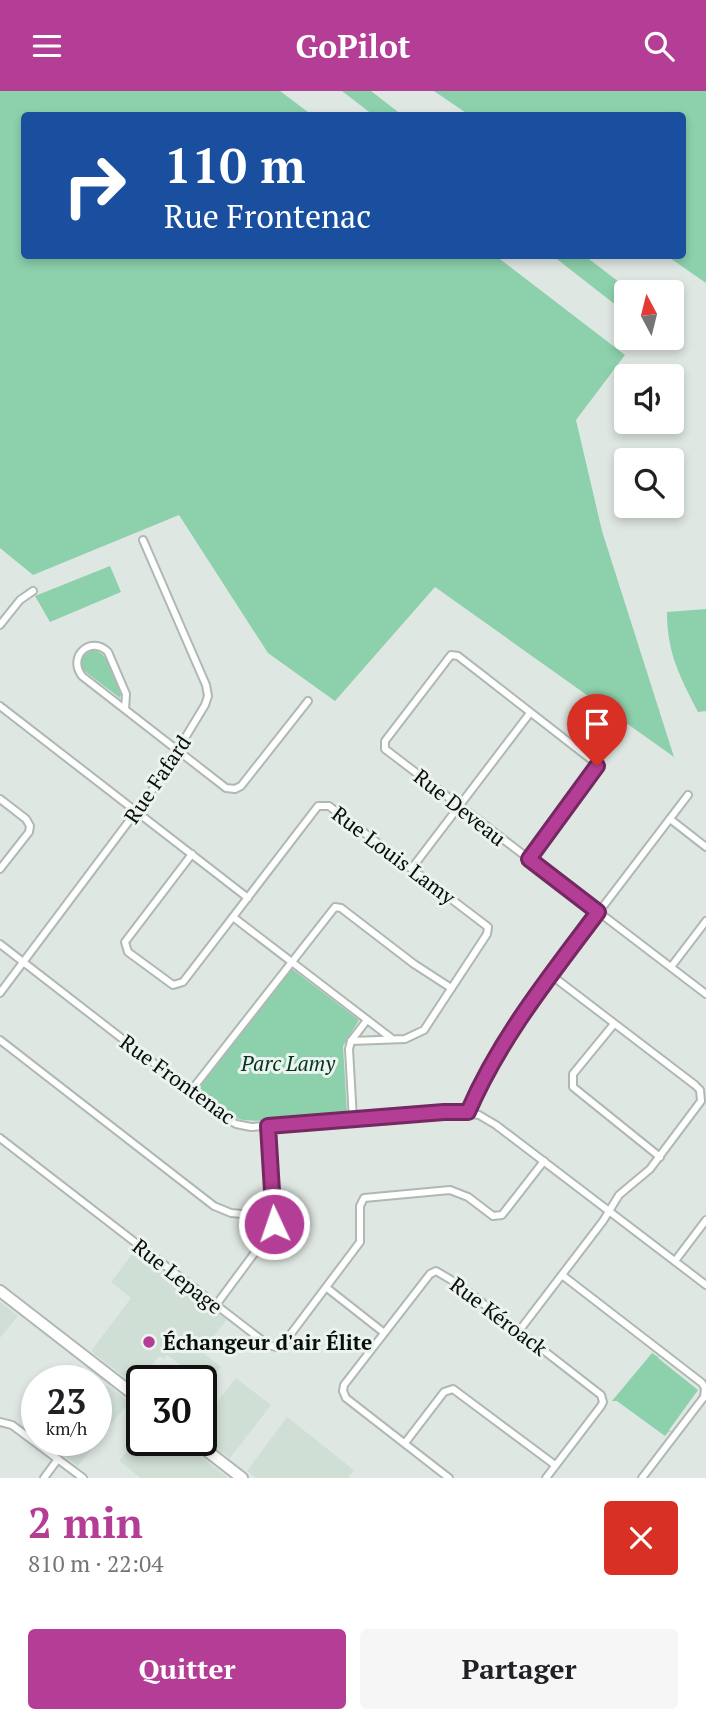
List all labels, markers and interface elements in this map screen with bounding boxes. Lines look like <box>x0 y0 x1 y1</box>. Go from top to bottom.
text: GoPilot <box>295 25 411 67</box>
icon: menu <box>28 27 66 65</box>
icon: search <box>640 27 678 65</box>
text: 110 m <box>164 132 306 197</box>
icon: right <box>49 140 140 231</box>
text: Rue Frontenac <box>164 195 371 237</box>
north arrow <box>614 280 684 350</box>
map controls <box>614 280 684 518</box>
button: sound <box>614 364 684 434</box>
button: search <box>614 448 684 518</box>
pin <box>567 694 627 766</box>
icon: arrive <box>578 705 616 743</box>
street label: Rue Fafard <box>117 729 197 829</box>
street label: Rue Deveau <box>408 762 512 852</box>
street label: Rue Louis Lamy <box>327 799 462 911</box>
street label: Rue Frontenac <box>115 1028 241 1130</box>
park label: Parc Lamy <box>240 1049 335 1077</box>
position arrow <box>237 1187 311 1261</box>
street label: Rue Lepage <box>127 1232 229 1320</box>
street label: Rue Kéroack <box>445 1270 554 1362</box>
place label: Échangeur d'air Élite <box>163 1328 372 1356</box>
marker: Échangeur d'air Élite <box>141 1334 157 1350</box>
speed limit sign: 30 <box>126 1365 217 1456</box>
text: 23 <box>47 1378 86 1424</box>
text: km/h <box>46 1416 87 1440</box>
text: 2 min <box>28 1494 143 1550</box>
button: close <box>604 1501 678 1575</box>
text: 810 m · 22:04 <box>28 1548 163 1579</box>
button: Quitter <box>28 1629 346 1709</box>
button: Partager <box>360 1629 678 1709</box>

